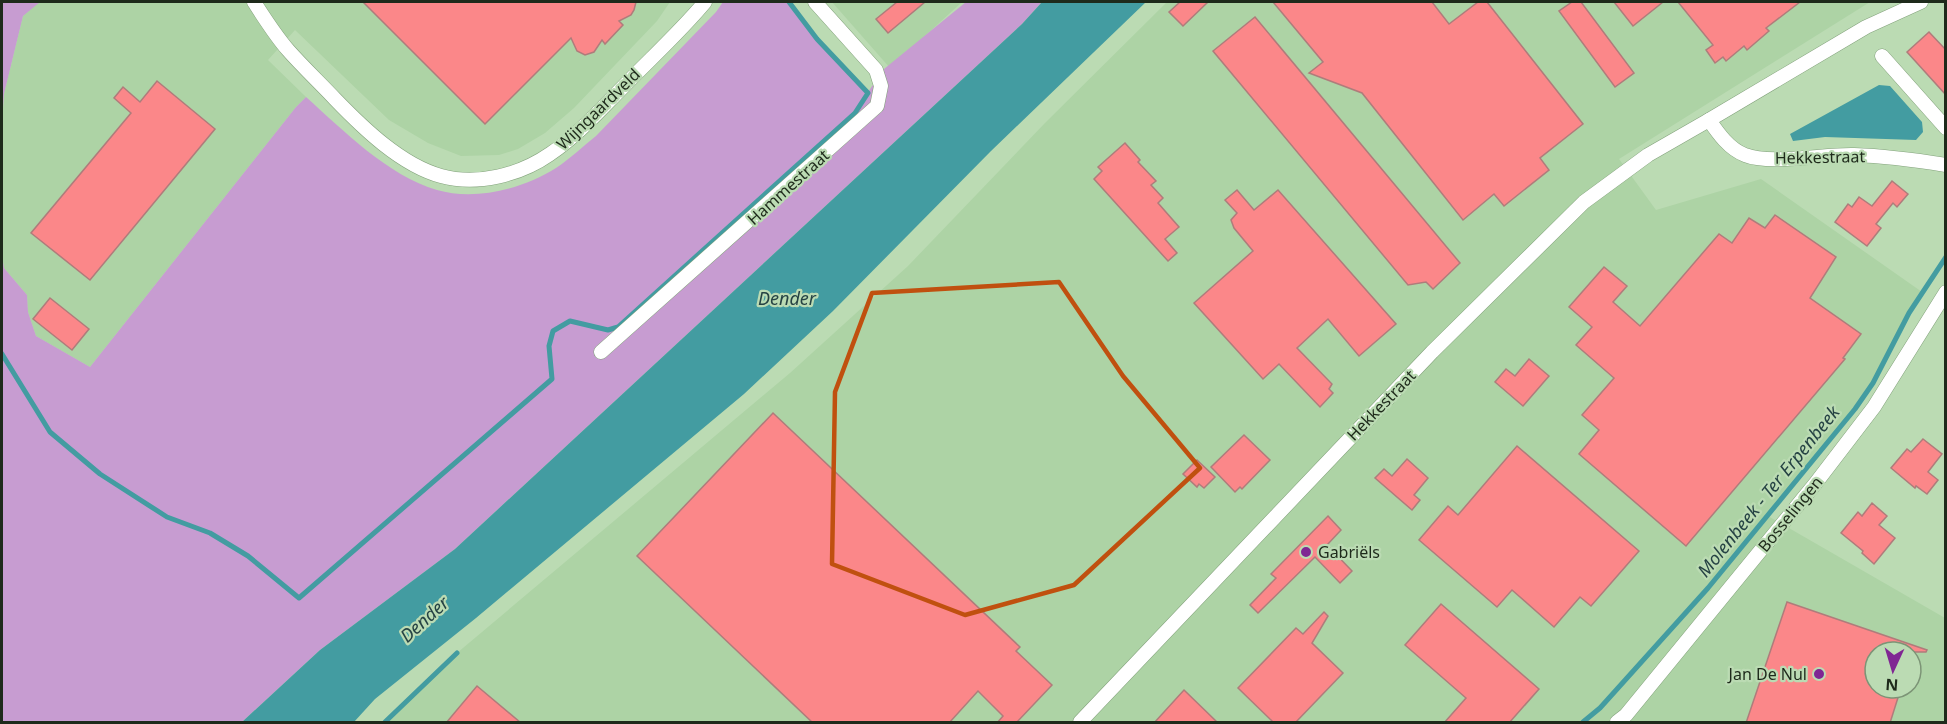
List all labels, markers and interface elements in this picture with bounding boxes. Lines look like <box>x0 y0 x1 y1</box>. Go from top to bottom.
street label: Wijngaardveld <box>551 64 645 154</box>
street label: Hammestraat <box>742 144 834 230</box>
street label: Hekkestraat <box>1775 145 1866 169</box>
water label: Dender <box>758 286 817 310</box>
street label: Hekkestraat <box>1342 365 1420 445</box>
water label: Molenbeek - Ter Erpenbeek <box>1691 400 1845 582</box>
street label: Bosselingen <box>1753 472 1827 556</box>
place label: Gabriëls <box>1318 541 1380 563</box>
marker: Gabriëls <box>1299 545 1313 559</box>
water label: Dender <box>394 590 454 647</box>
north arrow <box>1863 640 1923 700</box>
place label: Jan De Nul <box>1727 663 1807 685</box>
marker: Jan De Nul <box>1812 667 1826 681</box>
text: N <box>1885 674 1899 696</box>

